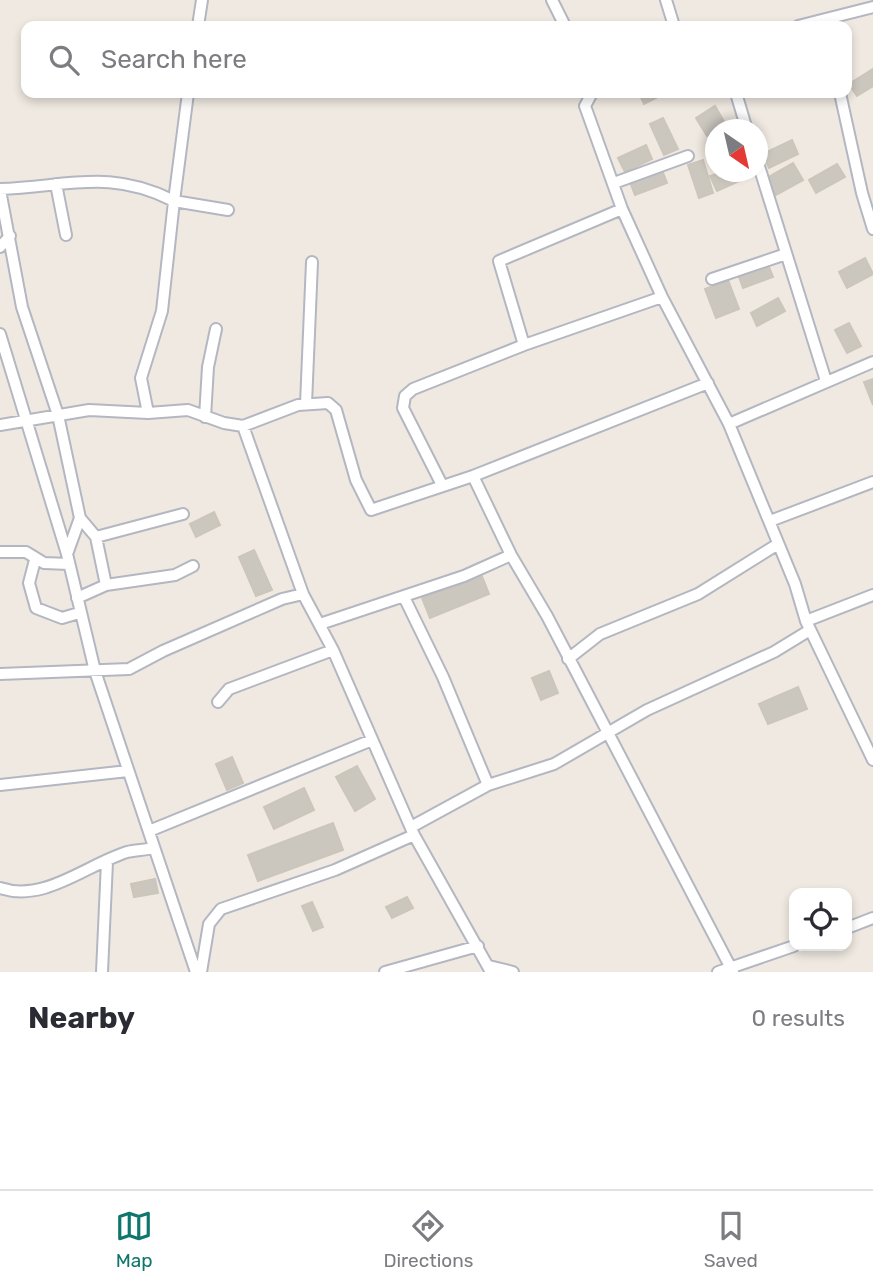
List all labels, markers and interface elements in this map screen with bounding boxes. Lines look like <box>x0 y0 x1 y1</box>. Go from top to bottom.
search box <box>21 21 852 98</box>
icon: search <box>45 41 83 79</box>
text: Search here <box>101 44 247 75</box>
north arrow <box>705 119 768 182</box>
map controls <box>789 888 852 951</box>
button: locate <box>789 888 852 951</box>
text: Nearby <box>28 1000 135 1036</box>
text: 0 results <box>751 1004 845 1032</box>
tab: Map <box>115 1207 153 1272</box>
tab: Directions <box>383 1207 473 1272</box>
tab: Saved <box>704 1207 758 1272</box>

